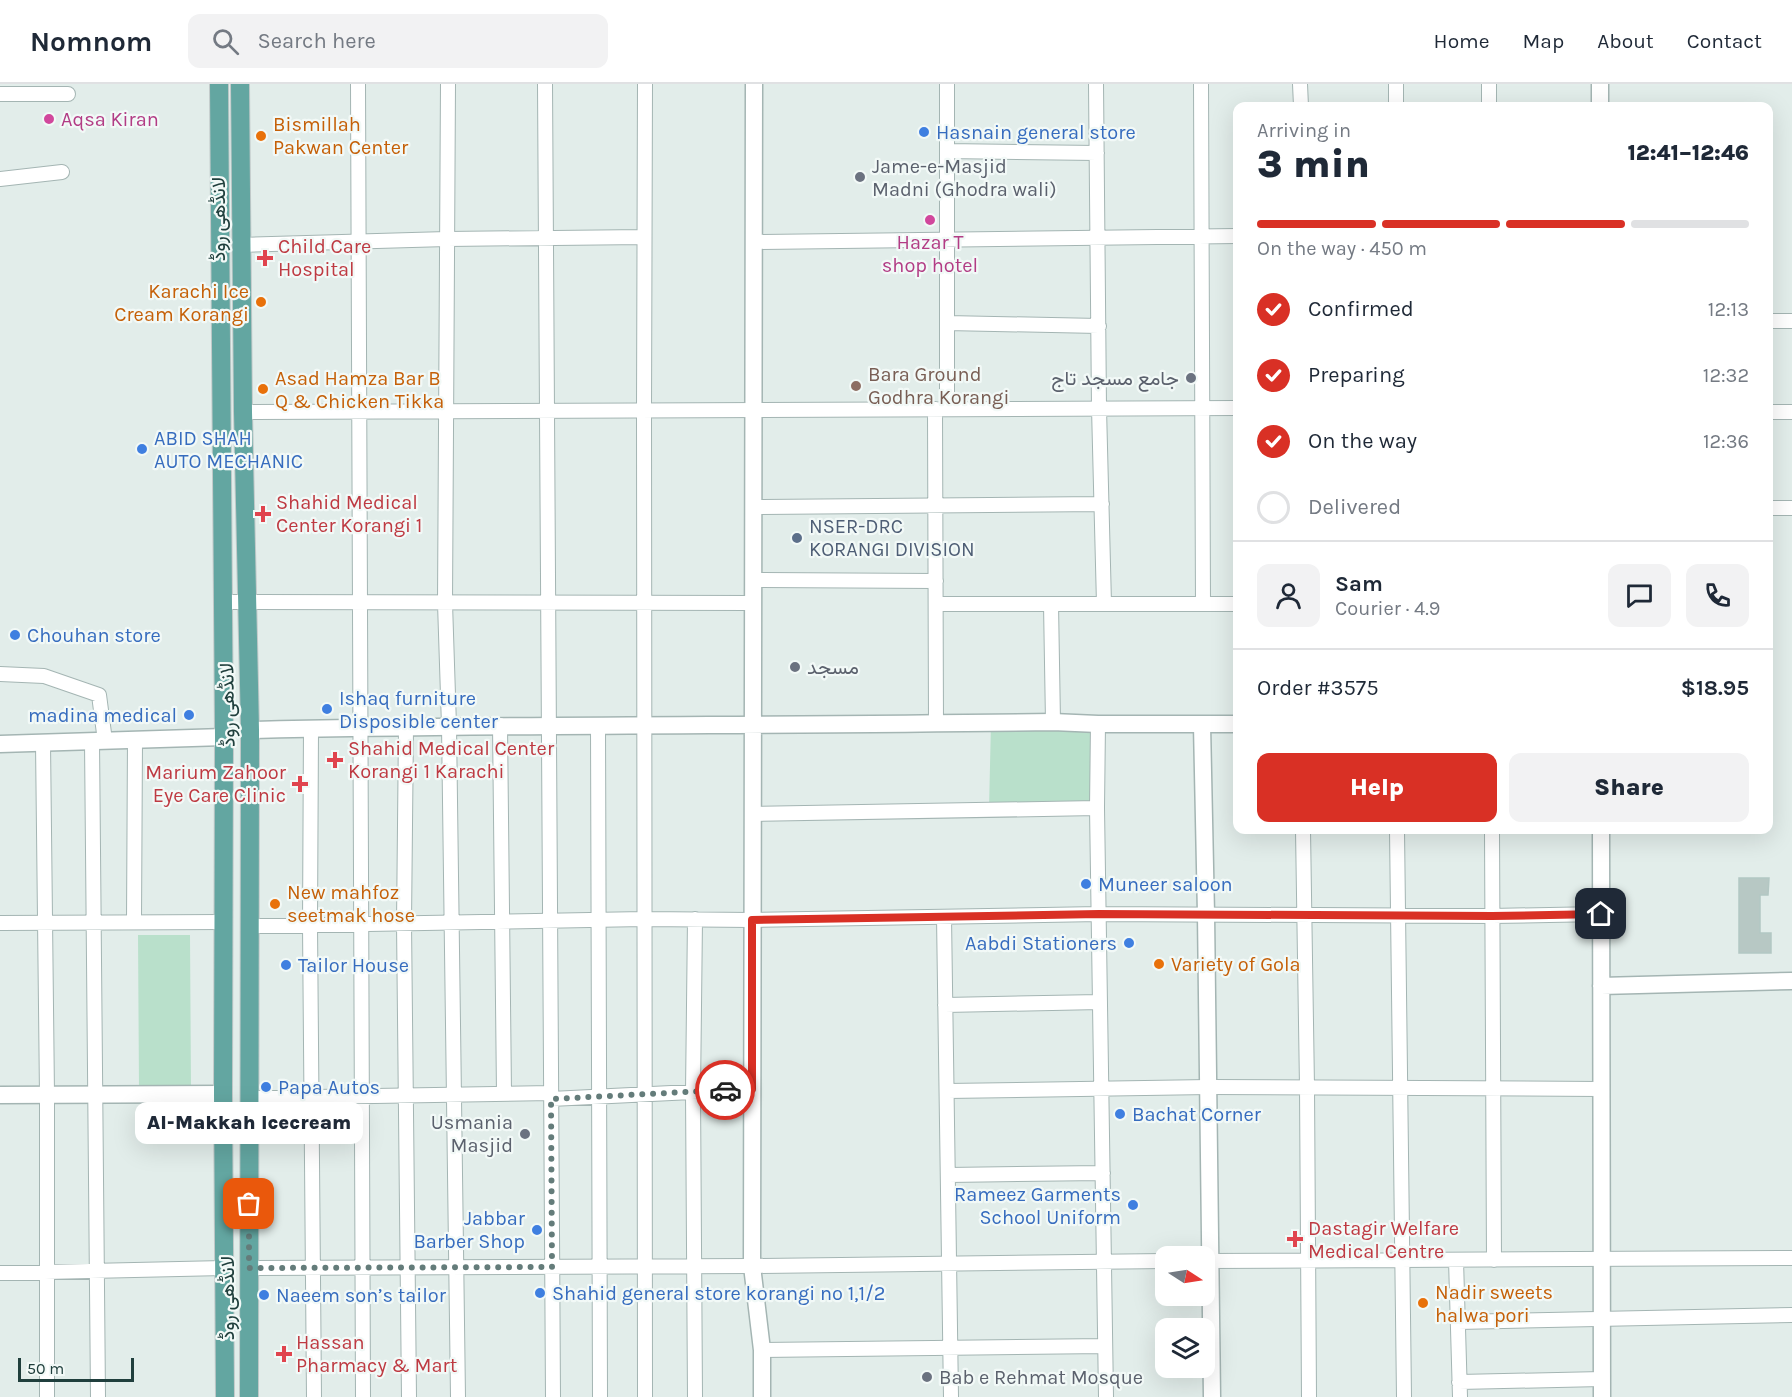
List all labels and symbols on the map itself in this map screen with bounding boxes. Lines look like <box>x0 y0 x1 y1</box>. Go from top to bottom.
place label: Aqsa Kiran <box>61 108 159 131</box>
marker: Aqsa Kiran <box>42 112 56 126</box>
place label: Bismillah Pakwan Center <box>273 113 409 159</box>
place label: Hasnain general store <box>936 121 1136 144</box>
marker: Hasnain general store <box>917 125 931 139</box>
marker: Bismillah Pakwan Center <box>254 129 268 143</box>
place label: Jame-e-Masjid Madni (Ghodra wali) <box>872 155 1057 201</box>
marker: Jame-e-Masjid Madni (Ghodra wali) <box>853 170 867 184</box>
street label: لانڈھی روڈ <box>207 177 231 261</box>
marker: Hazar T shop hotel <box>923 213 937 227</box>
place label: Hazar T shop hotel <box>882 231 978 277</box>
place label: Child Care Hospital <box>278 235 371 281</box>
marker: Child Care Hospital <box>256 249 274 267</box>
place label: Karachi Ice Cream Korangi <box>114 280 249 326</box>
marker: Karachi Ice Cream Korangi <box>254 295 268 309</box>
place label: Bara Ground Godhra Korangi <box>868 363 1009 409</box>
place label: Asad Hamza Bar B Q & Chicken Tikka <box>275 367 444 413</box>
place label: جامع مسجد تاج <box>1051 367 1179 392</box>
marker: جامع مسجد تاج <box>1184 371 1198 385</box>
marker: Bara Ground Godhra Korangi <box>849 379 863 393</box>
marker: Asad Hamza Bar B Q & Chicken Tikka <box>256 382 270 396</box>
place label: ABID SHAH AUTO MECHANIC <box>154 427 303 473</box>
marker: ABID SHAH AUTO MECHANIC <box>135 442 149 456</box>
place label: Shahid Medical Center Korangi 1 <box>276 491 422 537</box>
marker: Shahid Medical Center Korangi 1 <box>254 505 272 523</box>
place label: NSER-DRC KORANGI DIVISION <box>809 515 975 561</box>
marker: NSER-DRC KORANGI DIVISION <box>790 531 804 545</box>
place label: Chouhan store <box>27 624 161 647</box>
marker: Chouhan store <box>8 628 22 642</box>
place label: مسجد <box>807 656 859 679</box>
marker: مسجد <box>788 660 802 674</box>
street label: لانڈھی روڈ <box>215 663 241 747</box>
place label: Ishaq furniture Disposible center <box>339 687 499 733</box>
marker: Ishaq furniture Disposible center <box>320 702 334 716</box>
place label: madina medical <box>28 704 177 727</box>
marker: madina medical <box>182 708 196 722</box>
place label: Shahid Medical Center Korangi 1 Karachi <box>348 737 555 783</box>
marker: Shahid Medical Center Korangi 1 Karachi <box>326 751 344 769</box>
place label: Marium Zahoor Eye Care Clinic <box>145 761 287 807</box>
marker: Marium Zahoor Eye Care Clinic <box>291 775 309 793</box>
place label: Muneer saloon <box>1098 873 1233 896</box>
marker: Muneer saloon <box>1079 877 1093 891</box>
place label: New mahfoz seetmak hose <box>287 881 415 927</box>
pin <box>1575 888 1626 939</box>
marker: New mahfoz seetmak hose <box>268 897 282 911</box>
place label: Aabdi Stationers <box>965 932 1117 955</box>
marker: Aabdi Stationers <box>1122 936 1136 950</box>
place label: Variety of Gola <box>1171 953 1301 976</box>
place label: Tailor House <box>298 954 409 977</box>
marker: Variety of Gola <box>1152 957 1166 971</box>
marker: Tailor House <box>279 958 293 972</box>
courier <box>695 1060 755 1120</box>
place label: Papa Autos <box>278 1076 380 1099</box>
marker: Papa Autos <box>259 1080 273 1094</box>
callout: Al-Makkah Icecream <box>135 1102 363 1144</box>
place label: Bachat Corner <box>1132 1103 1262 1126</box>
marker: Bachat Corner <box>1113 1107 1127 1121</box>
place label: Usmania Masjid <box>431 1111 513 1157</box>
marker: Usmania Masjid <box>518 1127 532 1141</box>
pin <box>223 1178 274 1229</box>
place label: Rameez Garments School Uniform <box>954 1183 1121 1229</box>
marker: Rameez Garments School Uniform <box>1126 1198 1140 1212</box>
place label: Jabbar Barber Shop <box>413 1207 526 1253</box>
place label: Dastagir Welfare Medical Centre <box>1308 1217 1459 1263</box>
marker: Jabbar Barber Shop <box>530 1223 544 1237</box>
marker: Dastagir Welfare Medical Centre <box>1286 1230 1304 1248</box>
north arrow <box>1155 1246 1215 1306</box>
street label: لانڈھی روڈ <box>216 1256 240 1340</box>
place label: Nadir sweets halwa pori <box>1435 1281 1553 1327</box>
place label: Shahid general store korangi no 1,1/2 <box>552 1282 885 1305</box>
place label: Naeem son’s tailor <box>276 1284 447 1307</box>
marker: Shahid general store korangi no 1,1/2 <box>533 1286 547 1300</box>
marker: Naeem son’s tailor <box>257 1288 271 1302</box>
marker: Nadir sweets halwa pori <box>1416 1296 1430 1310</box>
place label: Hassan Pharmacy & Mart <box>296 1331 458 1377</box>
marker: Hassan Pharmacy & Mart <box>277 1347 291 1361</box>
scale bar <box>18 1355 134 1382</box>
place label: Bab e Rehmat Mosque <box>939 1366 1143 1389</box>
marker: Bab e Rehmat Mosque <box>920 1370 934 1384</box>

